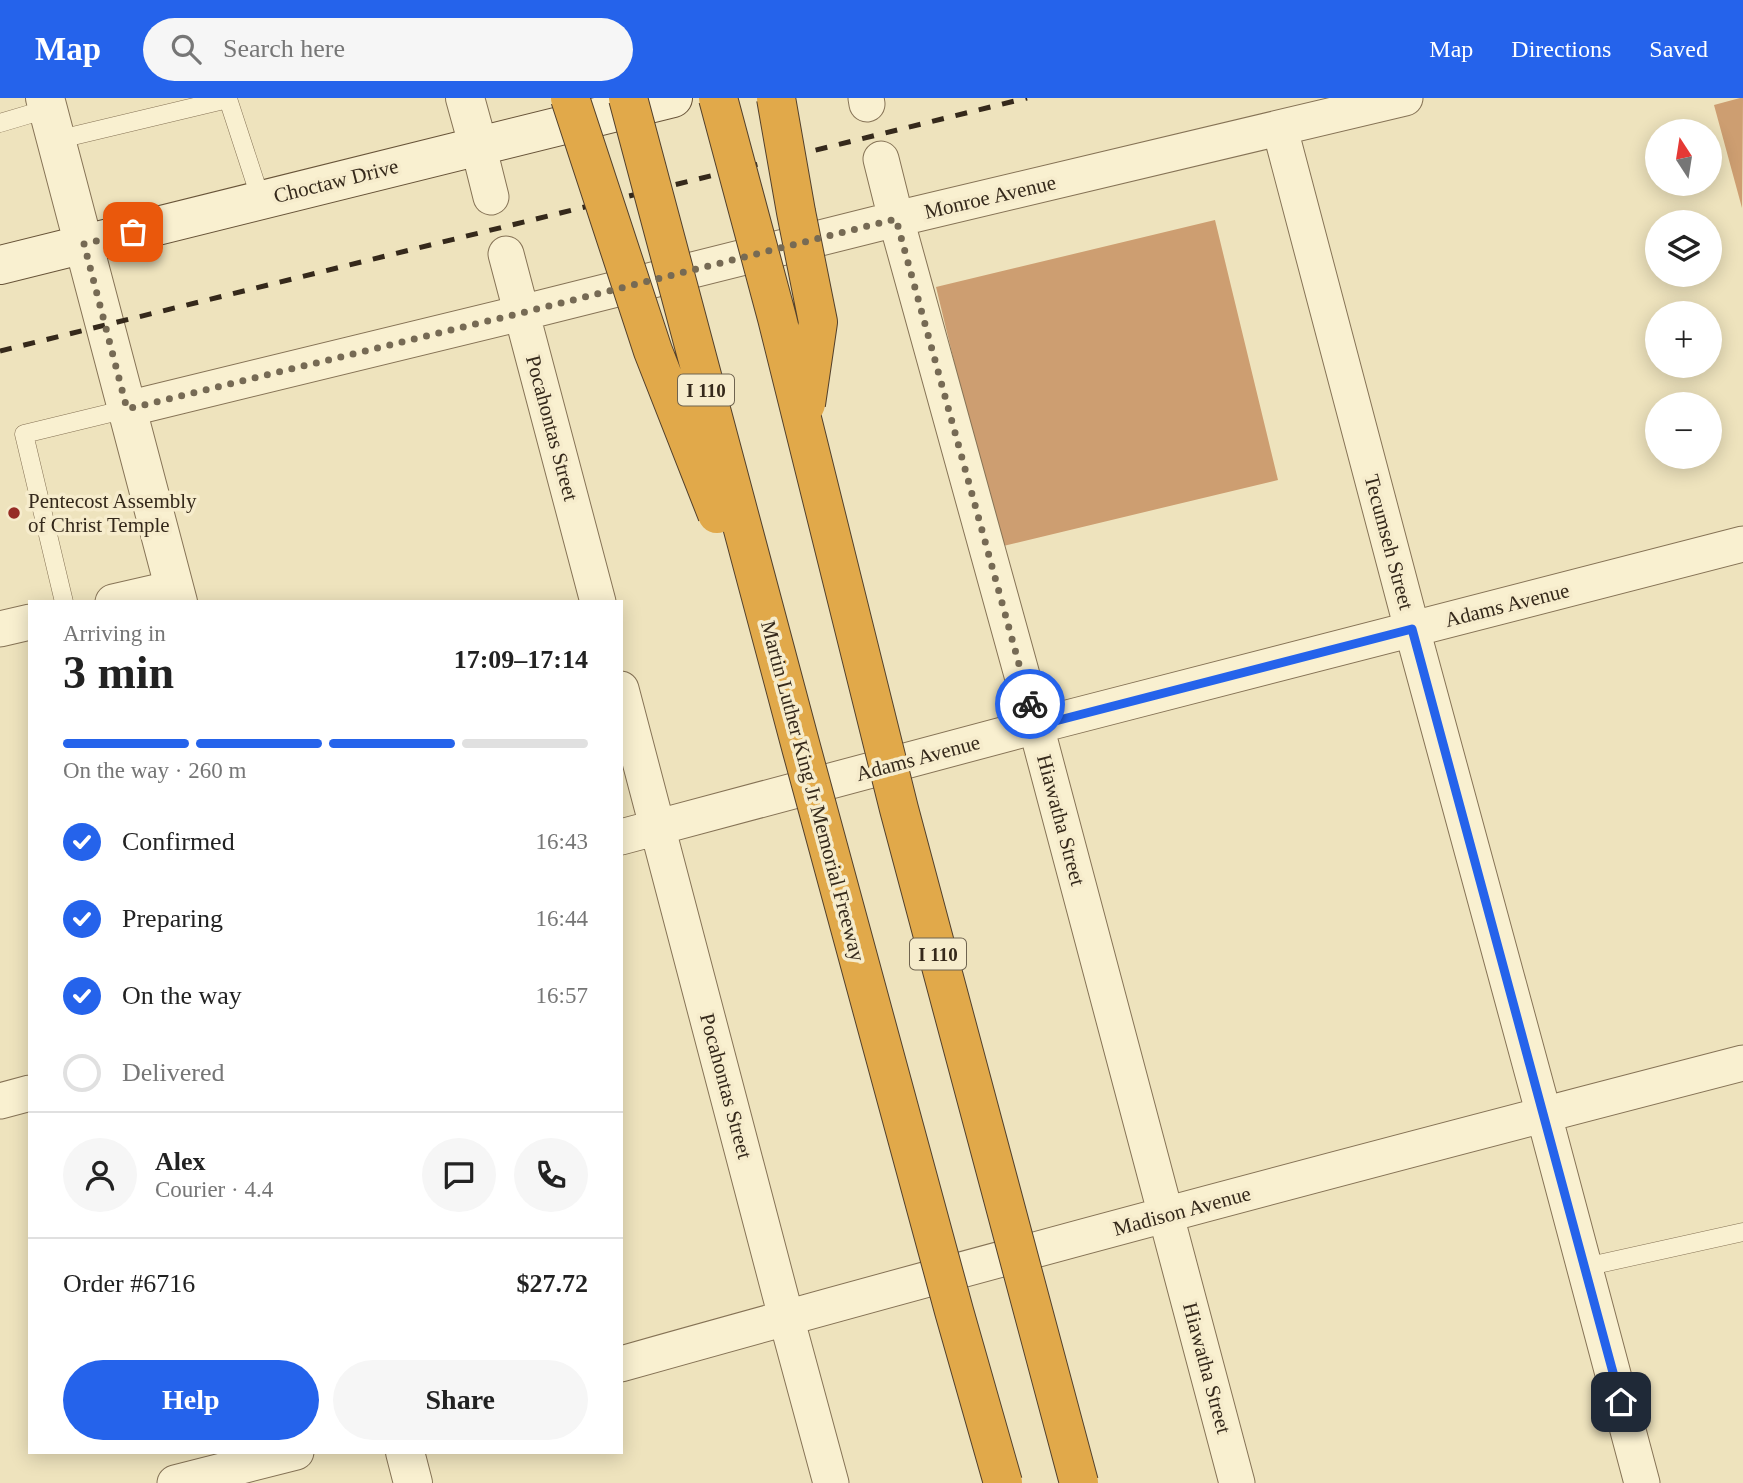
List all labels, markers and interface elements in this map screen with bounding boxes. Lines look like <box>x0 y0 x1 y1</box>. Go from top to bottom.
search box <box>143 18 633 81</box>
icon: search <box>167 30 205 68</box>
text: Map <box>35 31 101 67</box>
text: Search here <box>223 34 345 63</box>
text: Map <box>1429 36 1473 62</box>
text: Directions <box>1511 36 1611 62</box>
text: Saved <box>1649 36 1708 62</box>
north arrow <box>1645 119 1722 196</box>
map controls <box>1645 119 1722 469</box>
street label: Choctaw Drive <box>271 154 401 208</box>
street label: Monroe Avenue <box>922 170 1058 224</box>
pin <box>103 202 163 262</box>
button: layers <box>1645 210 1722 287</box>
icon: bag <box>114 213 152 251</box>
button: + <box>1645 301 1722 378</box>
street label: Pocahontas Street <box>521 353 583 504</box>
road number: I 110 <box>678 374 734 406</box>
button: − <box>1645 392 1722 469</box>
street label: Tecumseh Street <box>1359 472 1419 612</box>
place label: Pentecost Assembly of Christ Temple <box>28 489 197 537</box>
marker: Pentecost Assembly of Christ Temple <box>6 505 22 521</box>
street label: Adams Avenue <box>1442 578 1572 632</box>
street label: Martin Luther King Jr Memorial Freeway <box>756 618 870 964</box>
text: Arriving in <box>63 621 166 646</box>
text: 17:09–17:14 <box>454 645 588 674</box>
text: 3 min <box>63 647 174 698</box>
courier <box>995 669 1065 739</box>
icon: bike <box>1011 685 1049 723</box>
street label: Adams Avenue <box>853 730 983 786</box>
street label: Hiawatha Street <box>1032 752 1090 888</box>
text: On the way · 260 m <box>63 758 246 783</box>
icon: check <box>63 823 101 861</box>
text: Confirmed <box>122 827 235 856</box>
text: 16:43 <box>536 829 588 854</box>
icon: check <box>63 900 101 938</box>
text: Preparing <box>122 904 223 933</box>
text: 16:44 <box>536 906 588 931</box>
road number: I 110 <box>910 939 966 970</box>
icon: check <box>63 977 101 1015</box>
text: On the way <box>122 981 242 1010</box>
text: 16:57 <box>536 983 588 1008</box>
street label: Pocahontas Street <box>695 1011 757 1162</box>
text: Delivered <box>122 1058 225 1087</box>
button: person <box>63 1138 137 1212</box>
button: chat <box>422 1138 496 1212</box>
button: phone <box>514 1138 588 1212</box>
text: Alex <box>155 1147 206 1176</box>
text: Courier · 4.4 <box>155 1177 273 1202</box>
street label: Madison Avenue <box>1111 1181 1253 1241</box>
text: Order #6716 <box>63 1269 195 1298</box>
text: $27.72 <box>517 1269 588 1298</box>
street label: Hiawatha Street <box>1178 1300 1236 1436</box>
button: Help <box>63 1360 319 1440</box>
button: Share <box>333 1360 588 1440</box>
pin <box>1591 1372 1651 1432</box>
icon: home <box>1602 1383 1640 1421</box>

